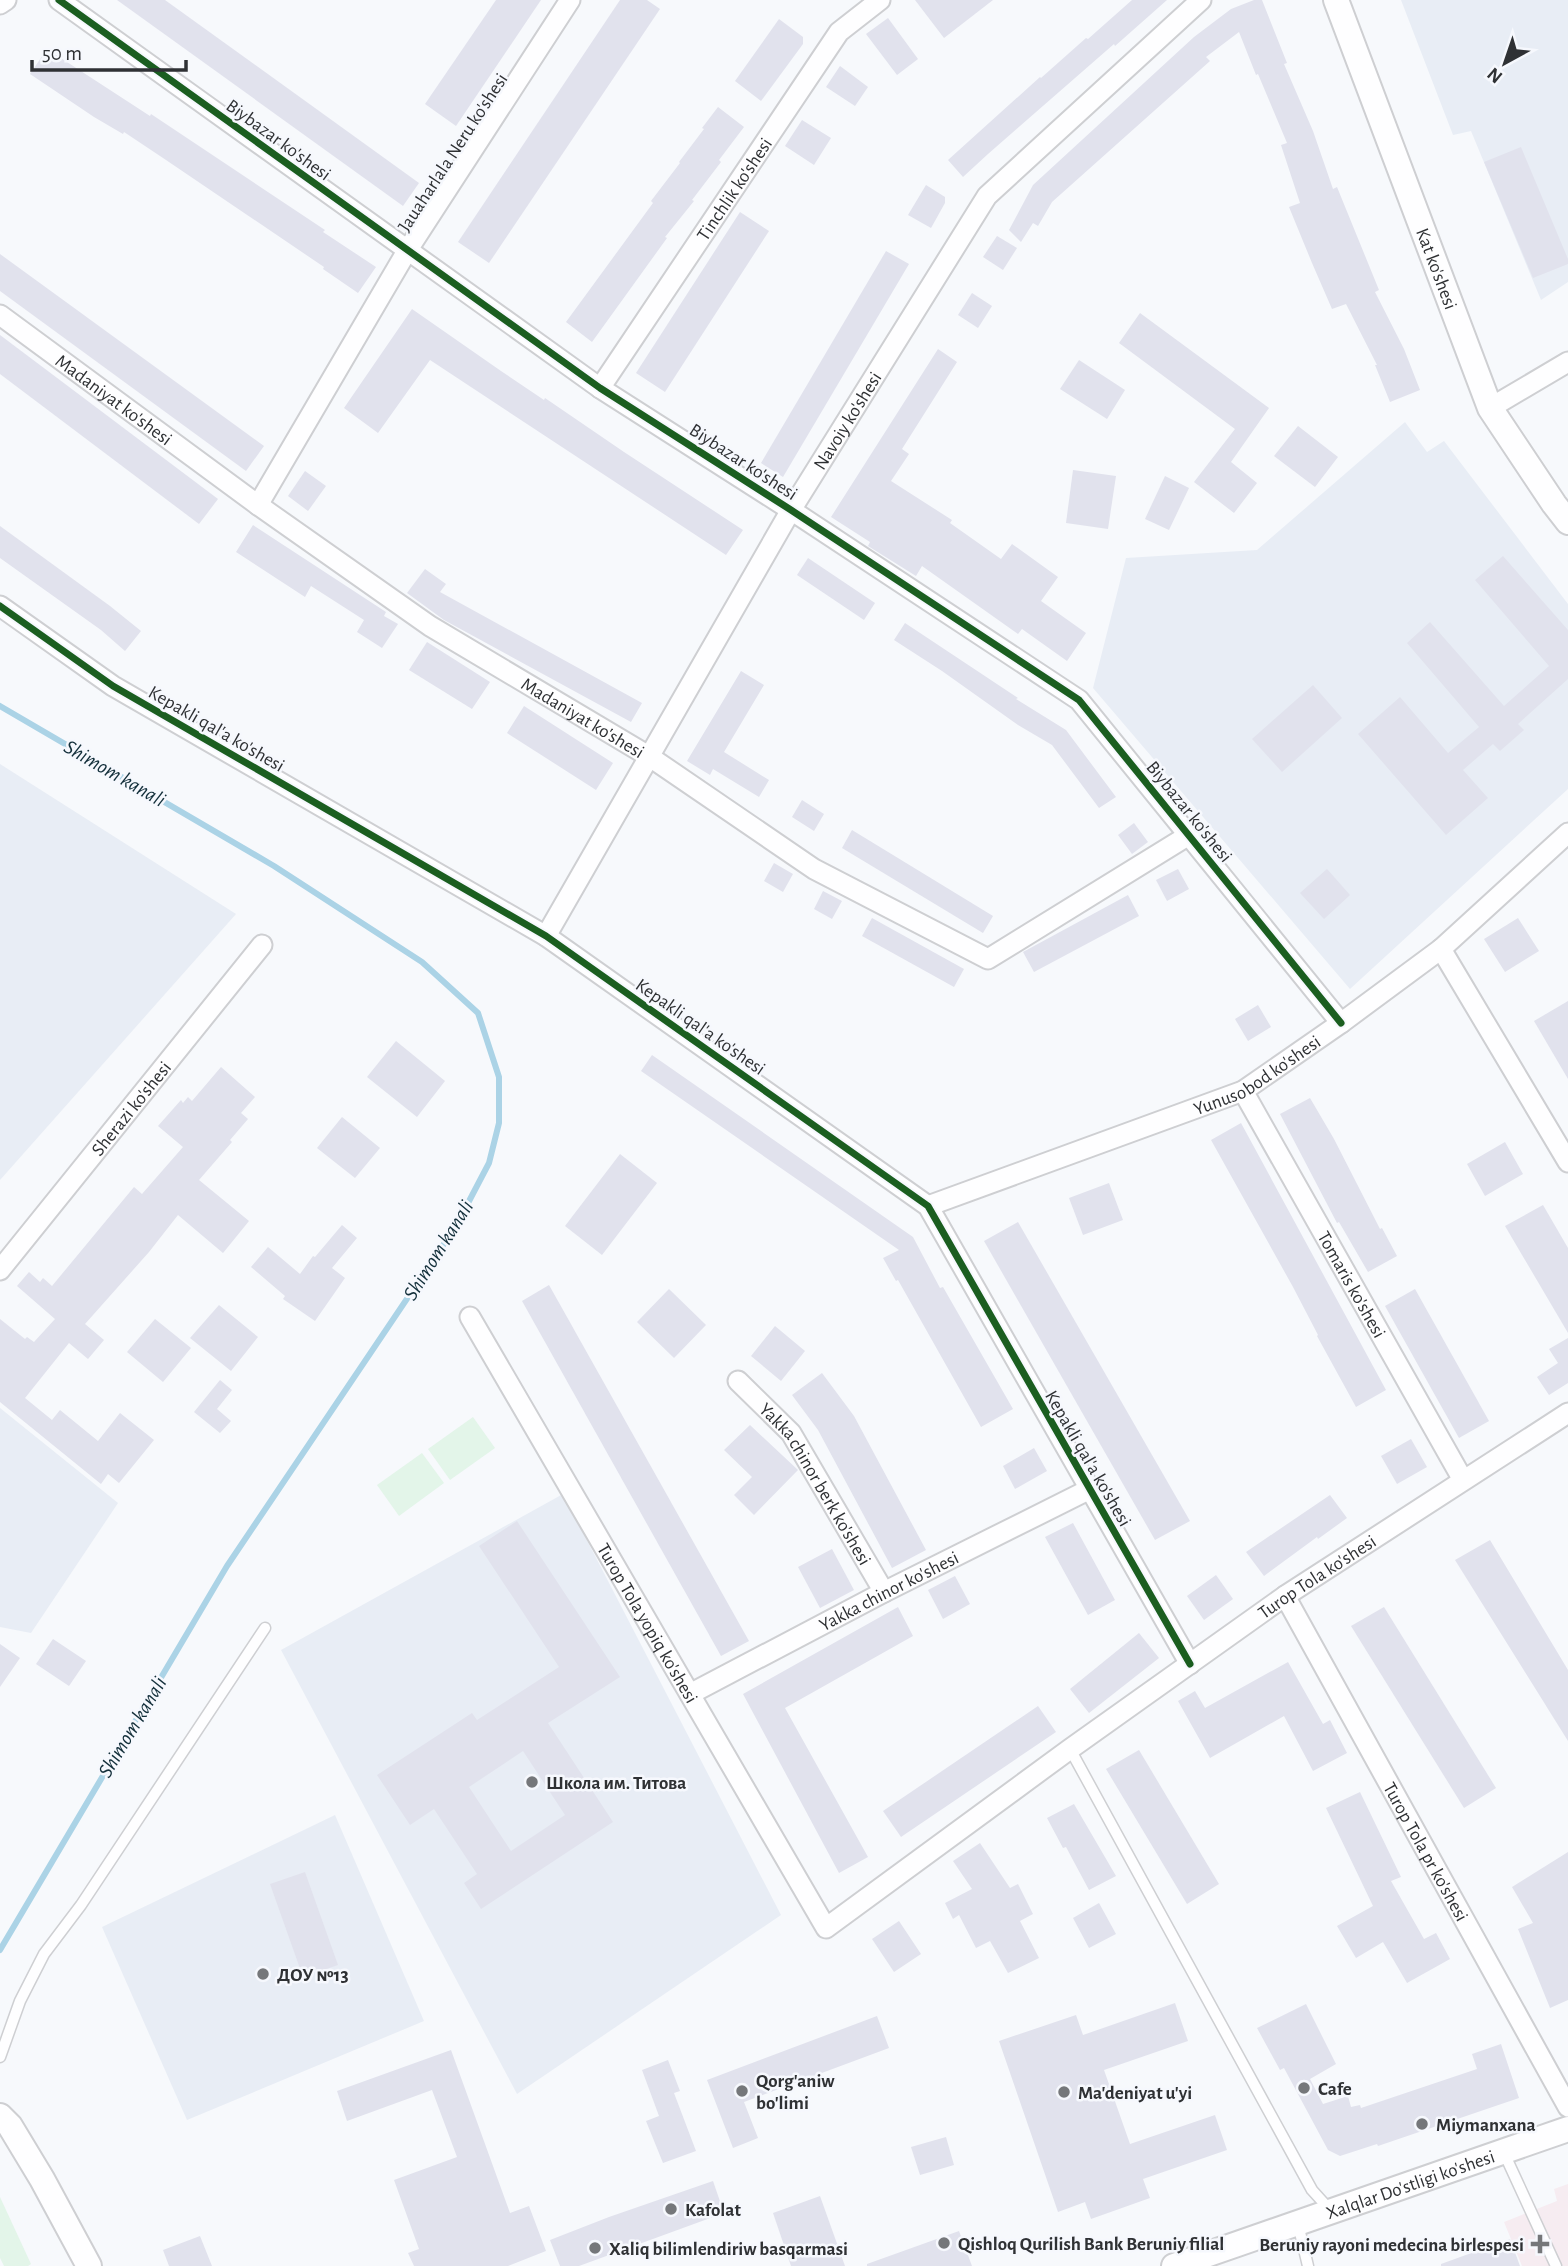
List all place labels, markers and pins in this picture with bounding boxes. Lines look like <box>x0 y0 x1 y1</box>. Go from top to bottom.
marker: Школа им. Титова <box>524 1774 540 1790</box>
place label: Школа им. Титова <box>546 1774 686 1793</box>
marker: ДОУ №13 <box>255 1966 271 1982</box>
place label: ДОУ №13 <box>277 1966 349 1985</box>
place label: Qorg'aniw bo'limi <box>756 2072 835 2113</box>
marker: Cafe <box>1296 2080 1312 2096</box>
place label: Cafe <box>1318 2080 1352 2099</box>
marker: Qorg'aniw bo'limi <box>734 2083 750 2099</box>
marker: Ma'deniyat u'yi <box>1056 2084 1072 2100</box>
place label: Ma'deniyat u'yi <box>1078 2084 1192 2103</box>
marker: Miymanxana <box>1414 2116 1430 2132</box>
place label: Miymanxana <box>1436 2116 1536 2135</box>
marker: Kafolat <box>663 2201 679 2217</box>
place label: Kafolat <box>685 2201 741 2220</box>
marker: Beruniy rayoni medecina birlespesi <box>1530 2234 1550 2254</box>
marker: Qishloq Qurilish Bank Beruniy filial <box>936 2235 952 2251</box>
place label: Qishloq Qurilish Bank Beruniy filial <box>958 2235 1224 2254</box>
place label: Beruniy rayoni medecina birlespesi <box>1259 2236 1524 2255</box>
marker: Xaliq bilimlendiriw basqarmasi <box>587 2240 603 2256</box>
place label: Xaliq bilimlendiriw basqarmasi <box>609 2240 848 2259</box>

